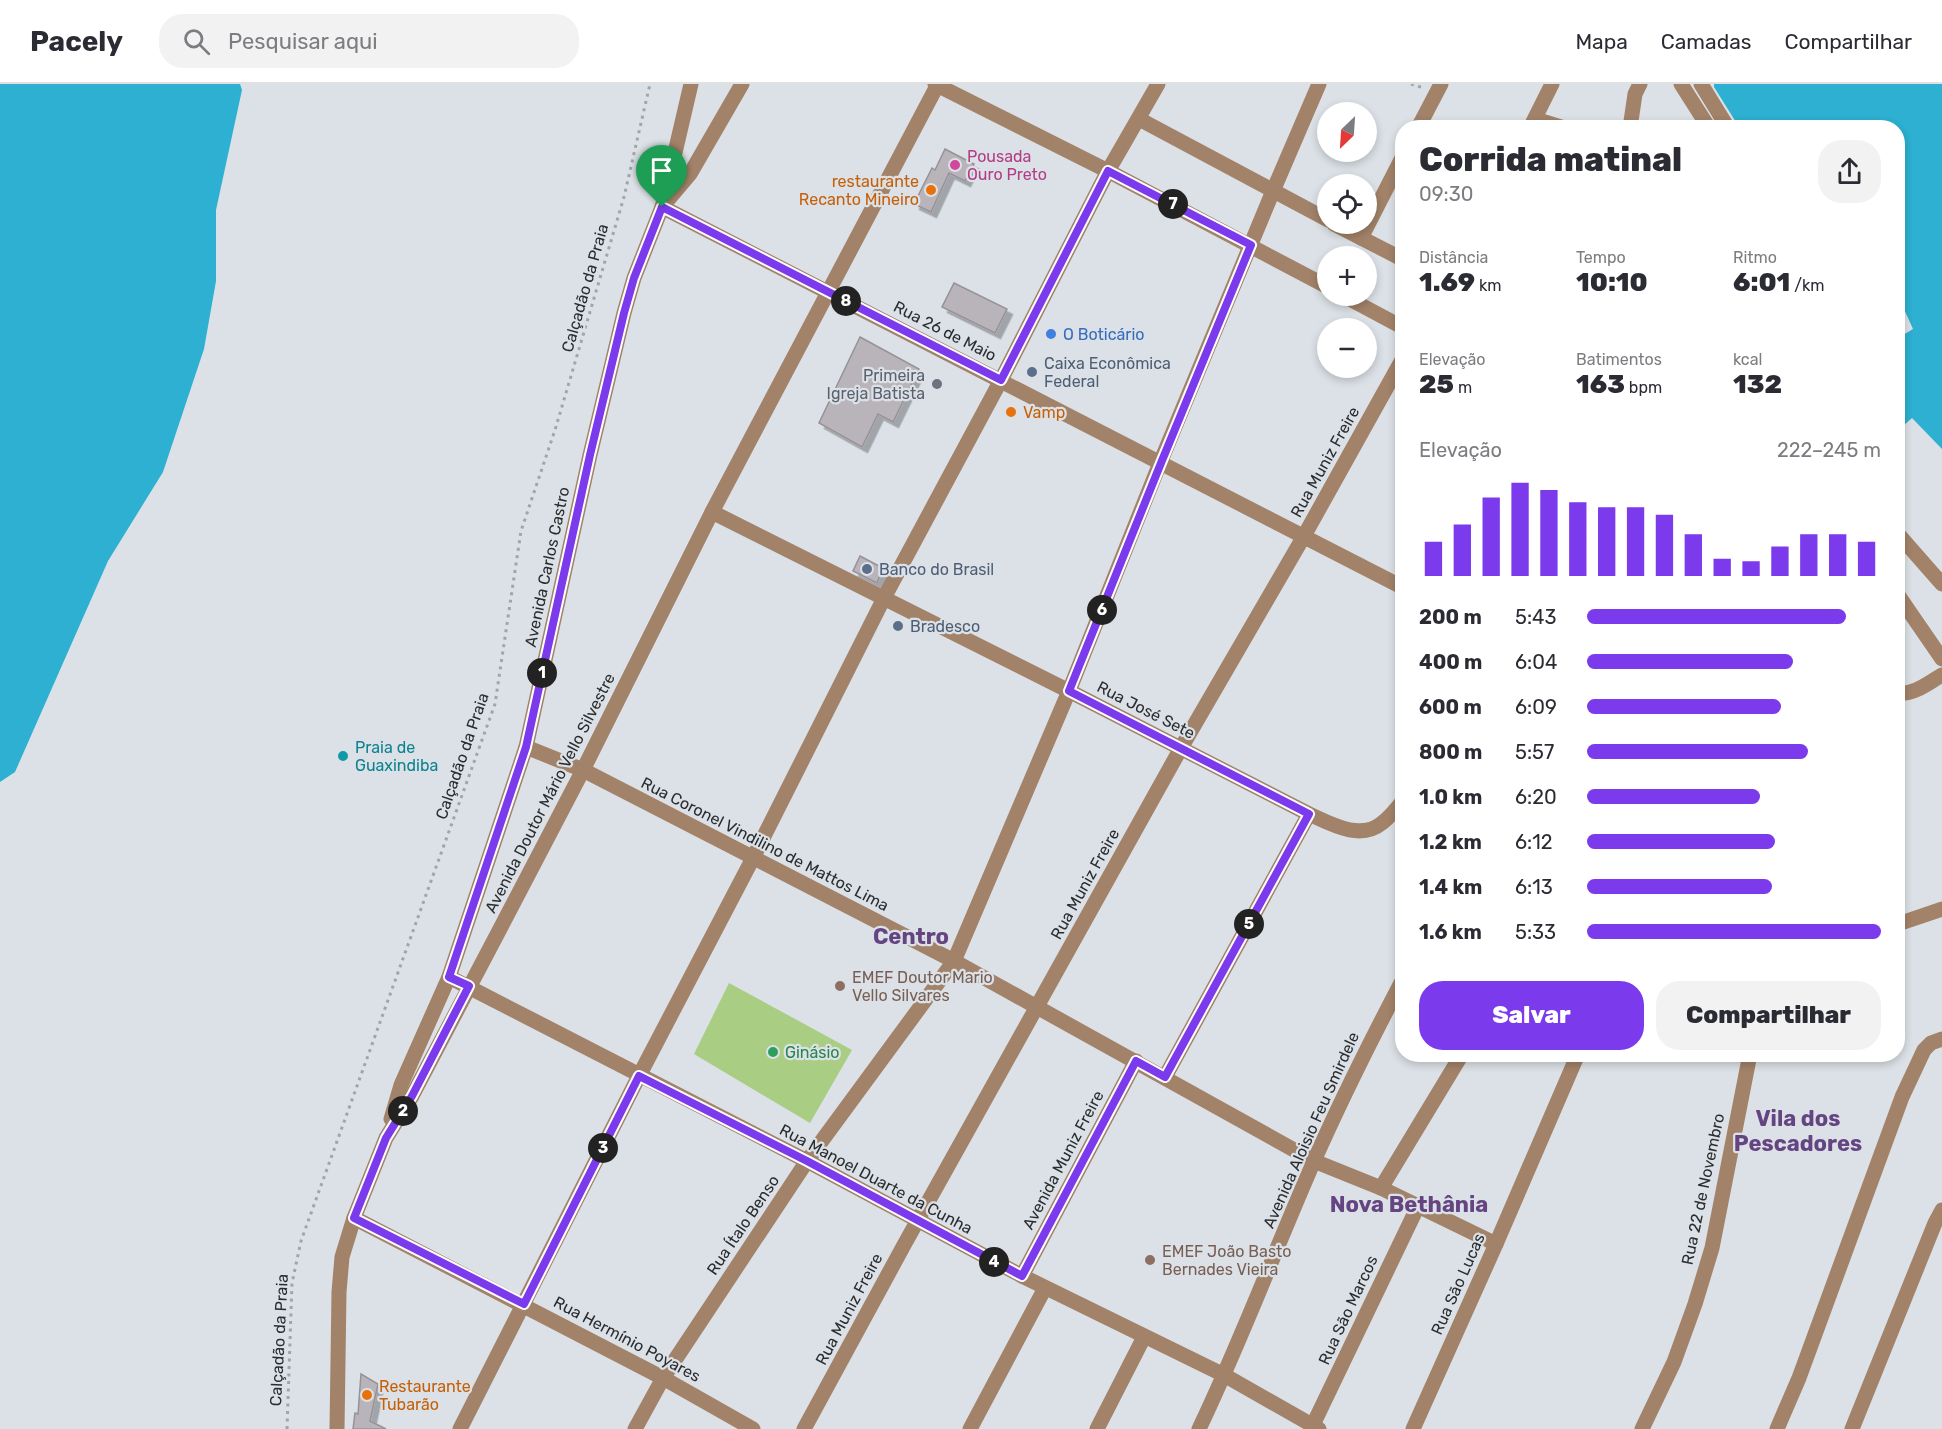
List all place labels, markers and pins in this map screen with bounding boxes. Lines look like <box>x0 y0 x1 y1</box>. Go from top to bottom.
pin <box>636 145 687 207</box>
place label: Pousada Ouro Preto <box>967 147 1047 184</box>
marker: Pousada Ouro Preto <box>948 158 962 172</box>
place label: restaurante Recanto Mineiro <box>799 172 919 209</box>
marker: restaurante Recanto Mineiro <box>924 183 938 197</box>
pin: 7 <box>1158 189 1188 219</box>
pin: 8 <box>831 286 861 316</box>
place label: O Boticário <box>1063 325 1144 344</box>
marker: O Boticário <box>1044 327 1058 341</box>
place label: Caixa Econômica Federal <box>1044 354 1171 391</box>
marker: Caixa Econômica Federal <box>1025 365 1039 379</box>
place label: Primeira Igreja Batista <box>827 366 925 403</box>
marker: Primeira Igreja Batista <box>930 377 944 391</box>
place label: Vamp <box>1023 403 1065 422</box>
marker: Vamp <box>1004 405 1018 419</box>
place label: Banco do Brasil <box>879 560 994 579</box>
marker: Banco do Brasil <box>860 562 874 576</box>
pin: 6 <box>1087 595 1117 625</box>
place label: Bradesco <box>910 617 980 636</box>
marker: Bradesco <box>891 619 905 633</box>
pin: 1 <box>527 658 557 688</box>
place label: Praia de Guaxindiba <box>355 738 438 775</box>
marker: Praia de Guaxindiba <box>336 749 350 763</box>
pin: 5 <box>1234 909 1264 939</box>
place label: EMEF Doutor Mario Vello Silvares <box>852 968 993 1005</box>
marker: EMEF Doutor Mario Vello Silvares <box>833 979 847 993</box>
place label: Ginásio <box>785 1043 840 1062</box>
marker: Ginásio <box>766 1045 780 1059</box>
pin: 2 <box>388 1096 418 1126</box>
pin: 3 <box>588 1133 618 1163</box>
place label: EMEF João Basto Bernades Vieira <box>1162 1242 1291 1279</box>
pin: 4 <box>979 1247 1009 1277</box>
marker: EMEF João Basto Bernades Vieira <box>1143 1253 1157 1267</box>
place label: Restaurante Tubarão <box>379 1377 471 1414</box>
marker: Restaurante Tubarão <box>360 1388 374 1402</box>

